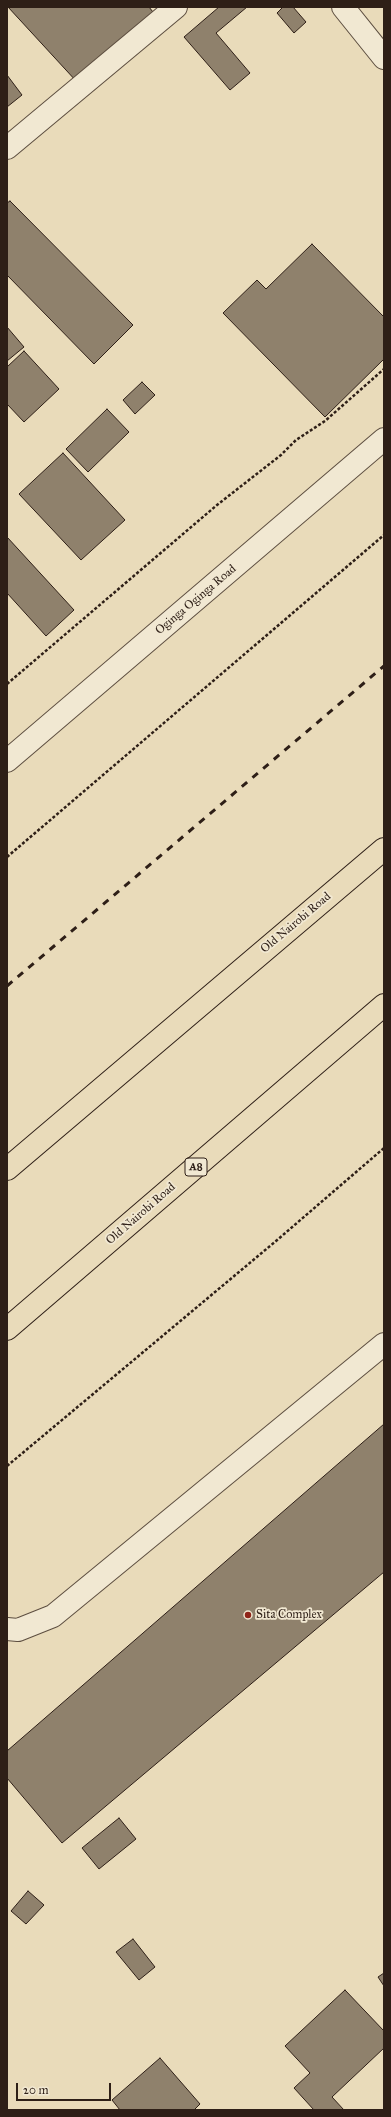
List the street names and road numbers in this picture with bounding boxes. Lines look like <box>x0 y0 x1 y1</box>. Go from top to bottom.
street label: Oginga Oginga Road <box>153 562 239 638</box>
street label: Old Nairobi Road <box>258 890 334 956</box>
road number: A8 <box>185 1158 207 1176</box>
street label: Old Nairobi Road <box>103 1180 179 1248</box>

